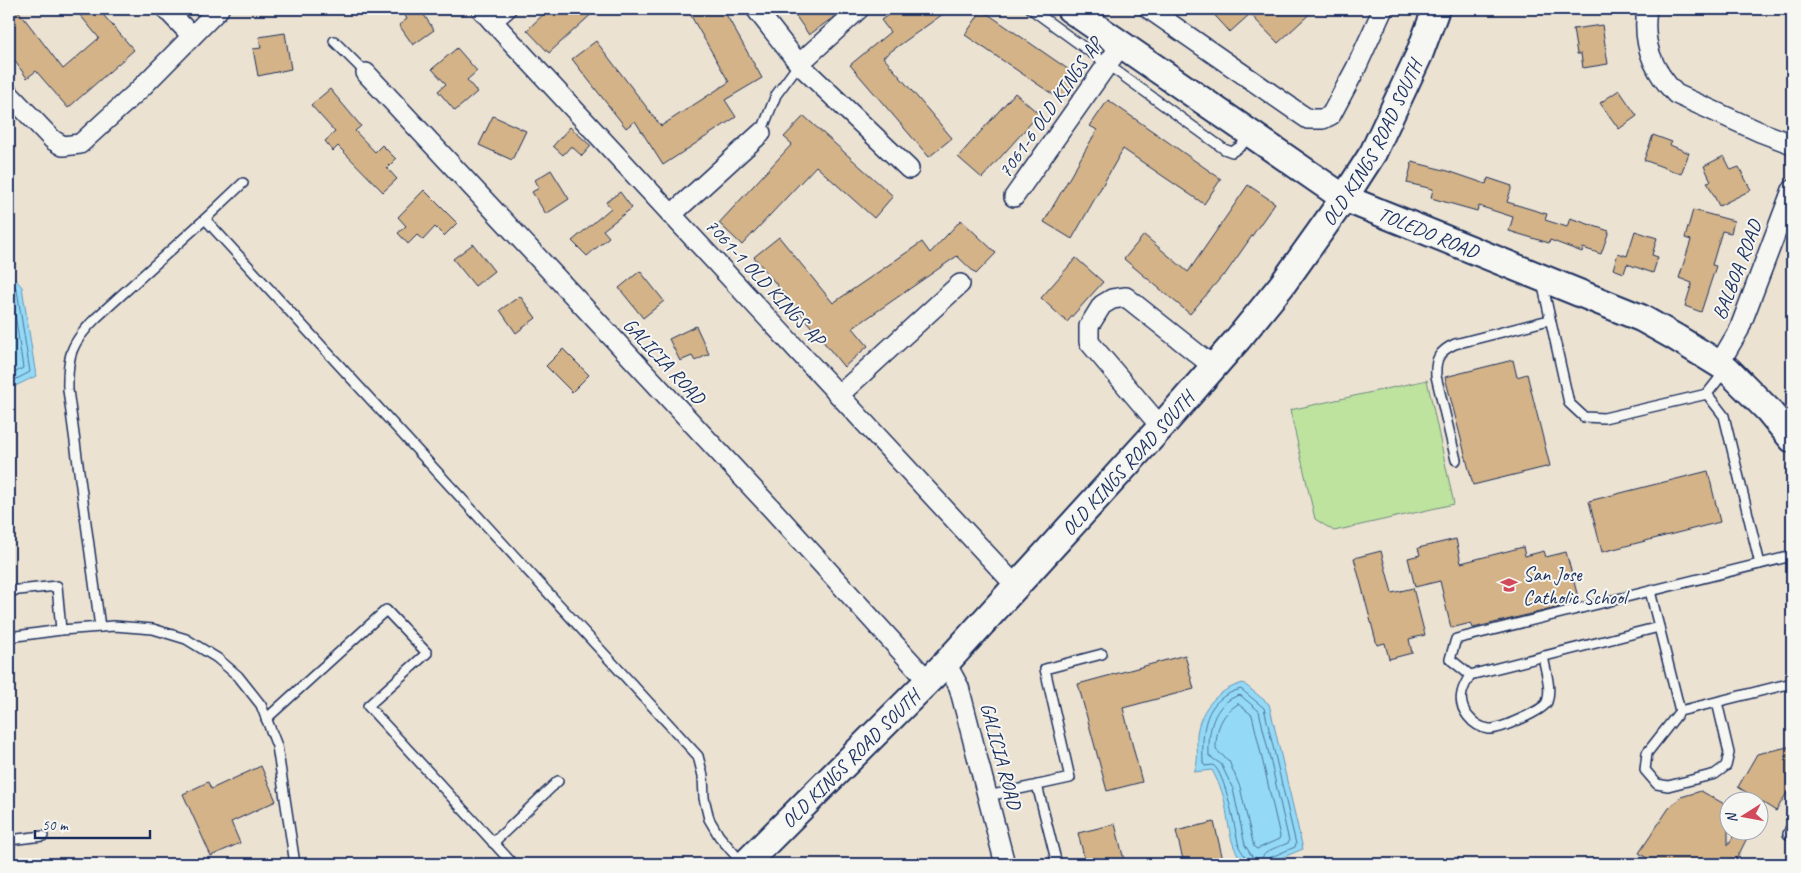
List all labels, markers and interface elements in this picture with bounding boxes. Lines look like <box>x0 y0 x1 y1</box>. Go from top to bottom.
street label: 7061-6 OLD KINGS AP <box>993 31 1109 183</box>
street label: OLD KINGS ROAD SOUTH <box>1316 53 1429 230</box>
street label: TOLEDO ROAD <box>1375 201 1484 264</box>
street label: 7061-1 OLD KINGS AP <box>700 213 832 353</box>
street label: BALBOA ROAD <box>1707 215 1768 323</box>
street label: GALICIA ROAD <box>618 313 711 411</box>
street label: OLD KINGS ROAD SOUTH <box>1056 384 1201 541</box>
place label: San Jose Catholic School <box>1523 562 1630 610</box>
school or university icon: San Jose Catholic School <box>1499 575 1519 595</box>
street label: OLD KINGS ROAD SOUTH <box>776 682 927 833</box>
street label: GALICIA ROAD <box>975 700 1028 813</box>
north arrow <box>1718 790 1768 840</box>
scale bar <box>35 808 150 840</box>
text: N <box>1722 810 1741 824</box>
text: 50 m <box>42 816 69 835</box>

